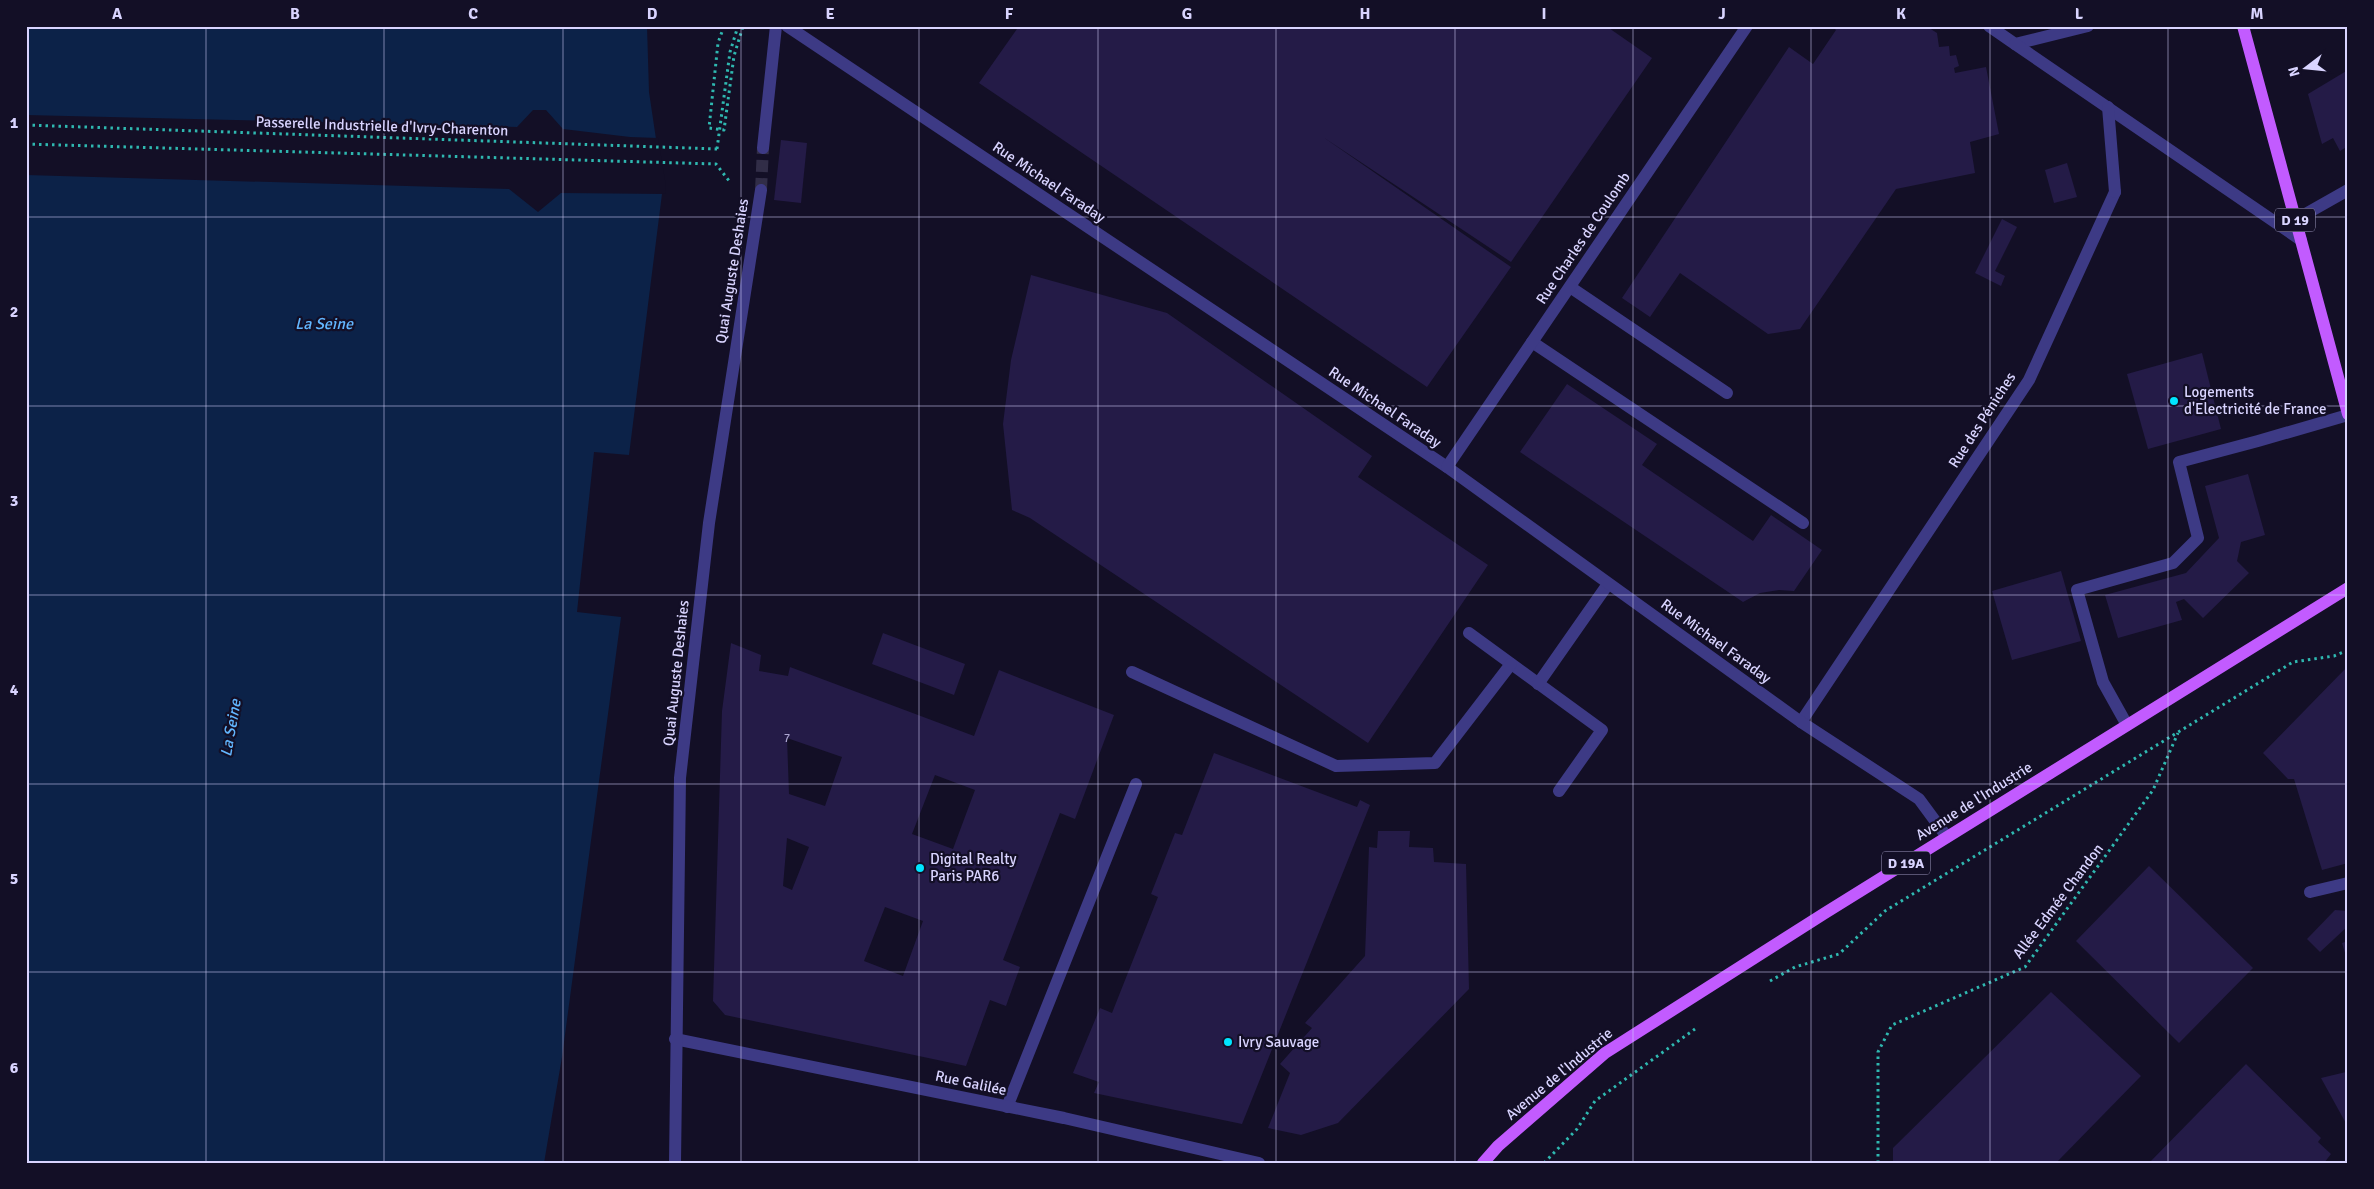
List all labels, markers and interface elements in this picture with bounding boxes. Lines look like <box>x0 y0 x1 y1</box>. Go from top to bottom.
text: A <box>112 4 123 24</box>
text: B <box>290 4 300 24</box>
text: C <box>468 4 478 24</box>
text: D <box>647 4 658 24</box>
text: E <box>825 4 835 24</box>
text: F <box>1005 4 1014 24</box>
text: G <box>1182 4 1192 24</box>
text: H <box>1360 4 1370 24</box>
text: I <box>1541 4 1547 24</box>
text: J <box>1718 4 1726 24</box>
text: K <box>1896 4 1906 24</box>
text: L <box>2075 4 2084 24</box>
text: M <box>2250 4 2264 24</box>
north arrow <box>2282 42 2332 92</box>
text: N <box>2284 64 2303 78</box>
text: 1 <box>10 113 19 133</box>
street label: Passerelle Industrielle d'Ivry-Charenton <box>255 113 509 139</box>
street label: Rue Michael Faraday <box>989 138 1109 226</box>
street label: Rue Charles de Coulomb <box>1532 169 1634 307</box>
street label: Quai Auguste Deshaies <box>712 197 752 345</box>
road number: D 19 <box>2275 208 2315 232</box>
text: 2 <box>10 302 18 322</box>
water label: La Seine <box>295 314 354 334</box>
street label: Rue Michael Faraday <box>1325 363 1445 451</box>
street label: Rue des Péniches <box>1944 369 2020 471</box>
place label: Logements d'Electricité de France <box>2184 383 2327 418</box>
marker: Logements d'Electricité de France <box>2168 395 2180 407</box>
text: 3 <box>10 491 18 511</box>
street label: Rue Michael Faraday <box>1657 595 1775 687</box>
street label: Quai Auguste Deshaies <box>659 599 693 747</box>
text: 4 <box>10 680 19 700</box>
water label: La Seine <box>216 697 246 758</box>
house number: 7 <box>784 731 790 746</box>
street label: Avenue de l'Industrie <box>1912 758 2036 844</box>
street label: Allée Edmée Chandon <box>2009 840 2107 962</box>
place label: Digital Realty Paris PAR6 <box>930 850 1017 885</box>
road number: D 19A <box>1882 851 1930 874</box>
marker: Digital Realty Paris PAR6 <box>914 862 926 874</box>
text: 5 <box>10 869 18 889</box>
street label: Avenue de l'Industrie <box>1502 1024 1616 1124</box>
place label: Ivry Sauvage <box>1238 1033 1319 1051</box>
marker: Ivry Sauvage <box>1222 1036 1234 1048</box>
text: 6 <box>10 1058 19 1078</box>
street label: Rue Galilée <box>934 1067 1008 1099</box>

